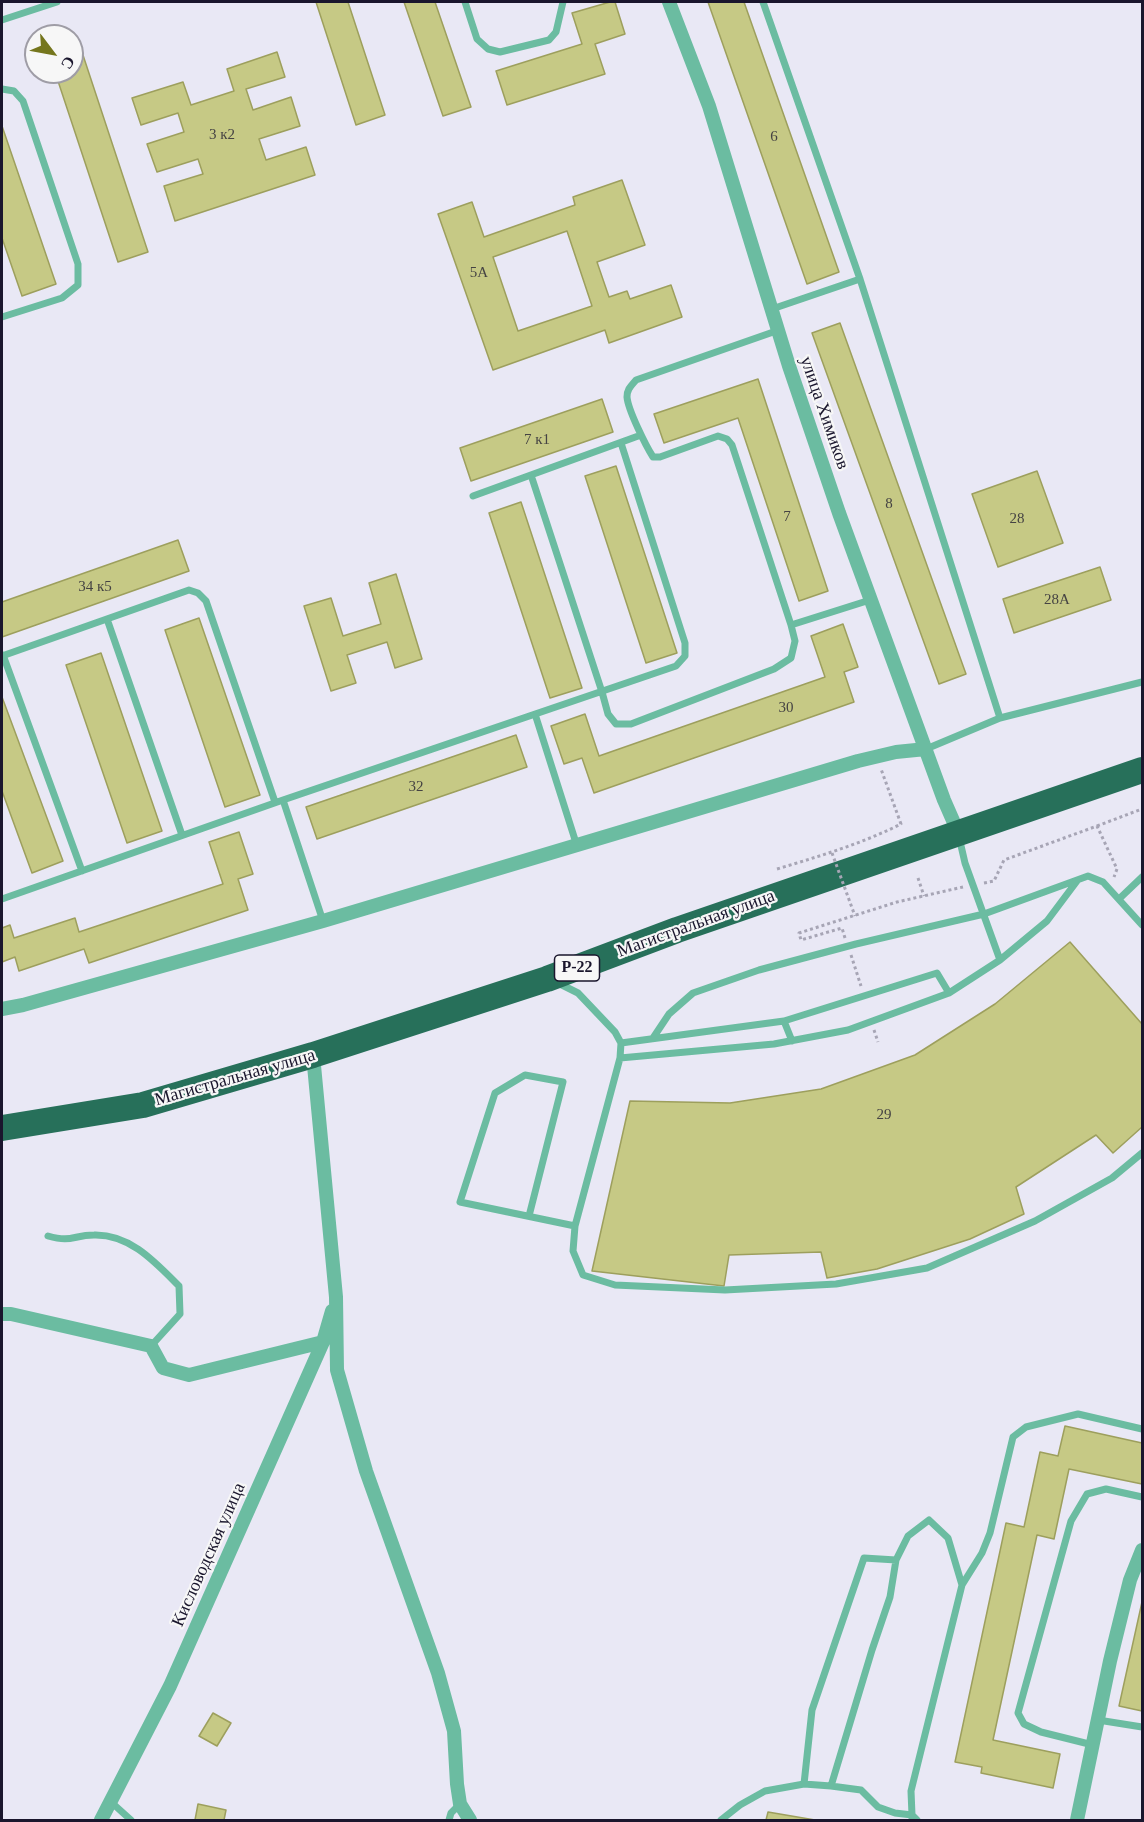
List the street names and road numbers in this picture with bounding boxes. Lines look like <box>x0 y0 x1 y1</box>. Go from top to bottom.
street label: улица Химиков <box>795 354 853 472</box>
street label: Магистральная улица <box>614 885 778 963</box>
road number: Р-22 <box>554 955 600 981</box>
street label: Магистральная улица <box>152 1045 318 1111</box>
street label: Кисловодская улица <box>168 1480 250 1630</box>

